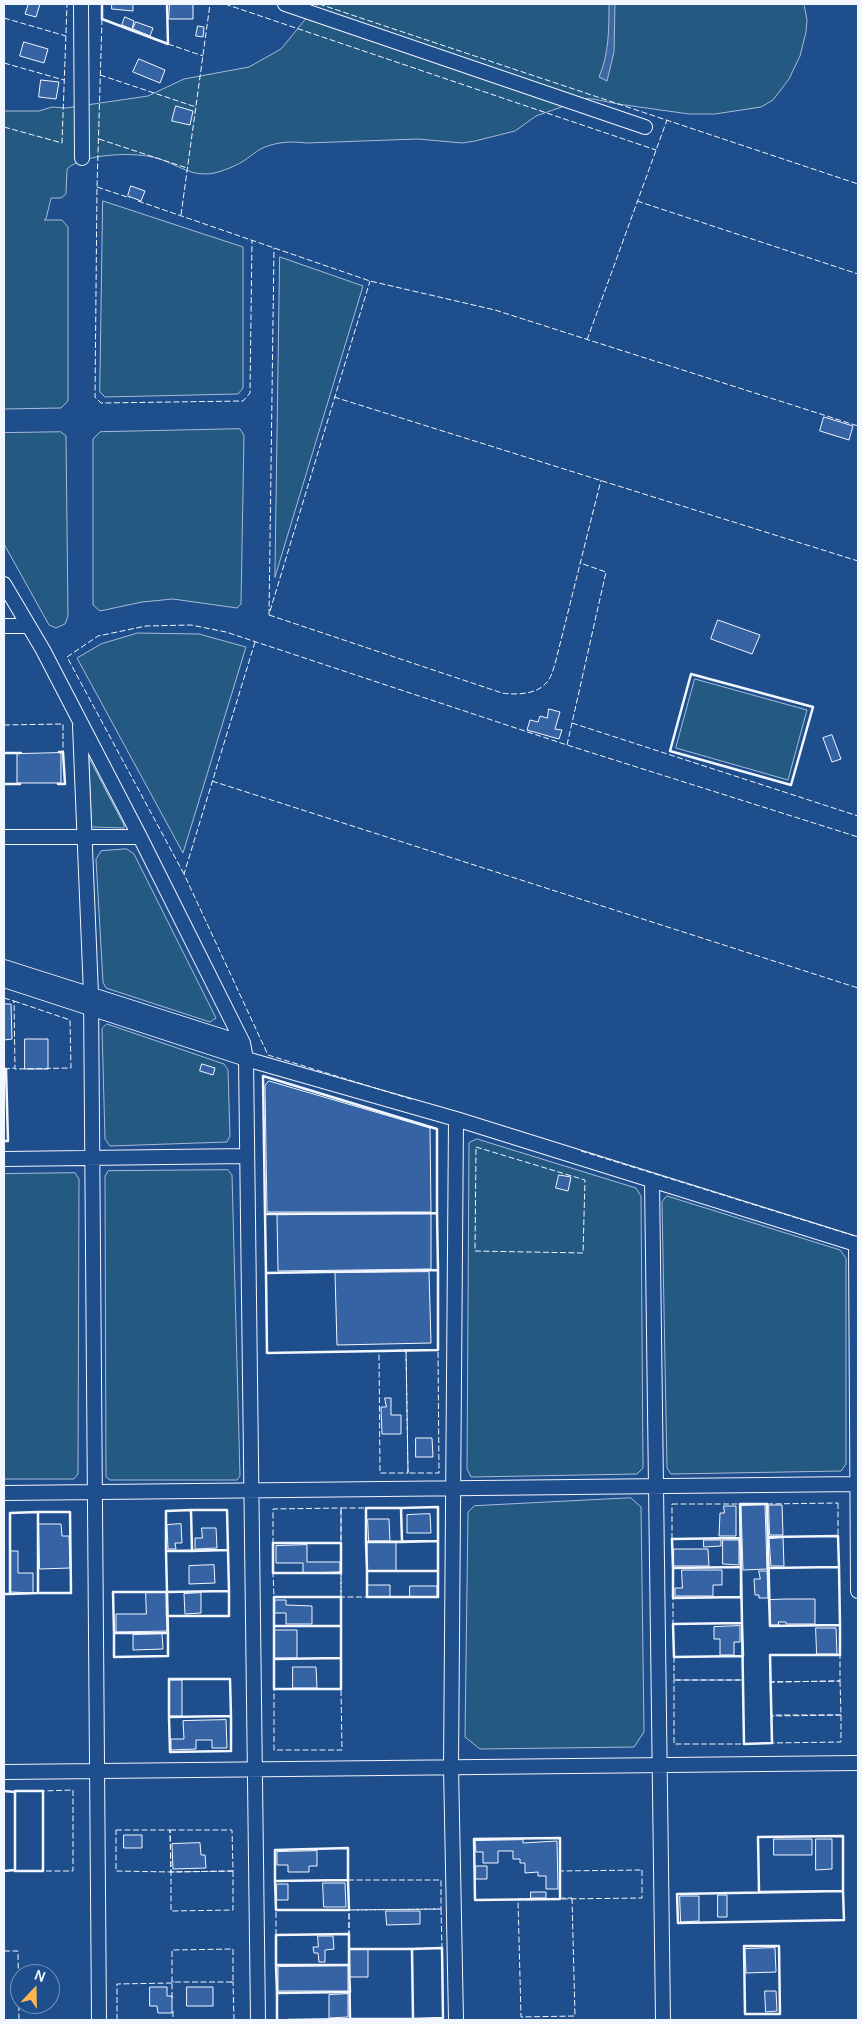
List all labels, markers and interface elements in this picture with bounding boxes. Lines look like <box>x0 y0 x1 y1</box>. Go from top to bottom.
north arrow <box>10 1964 60 2014</box>
text: N <box>32 1965 48 1986</box>

